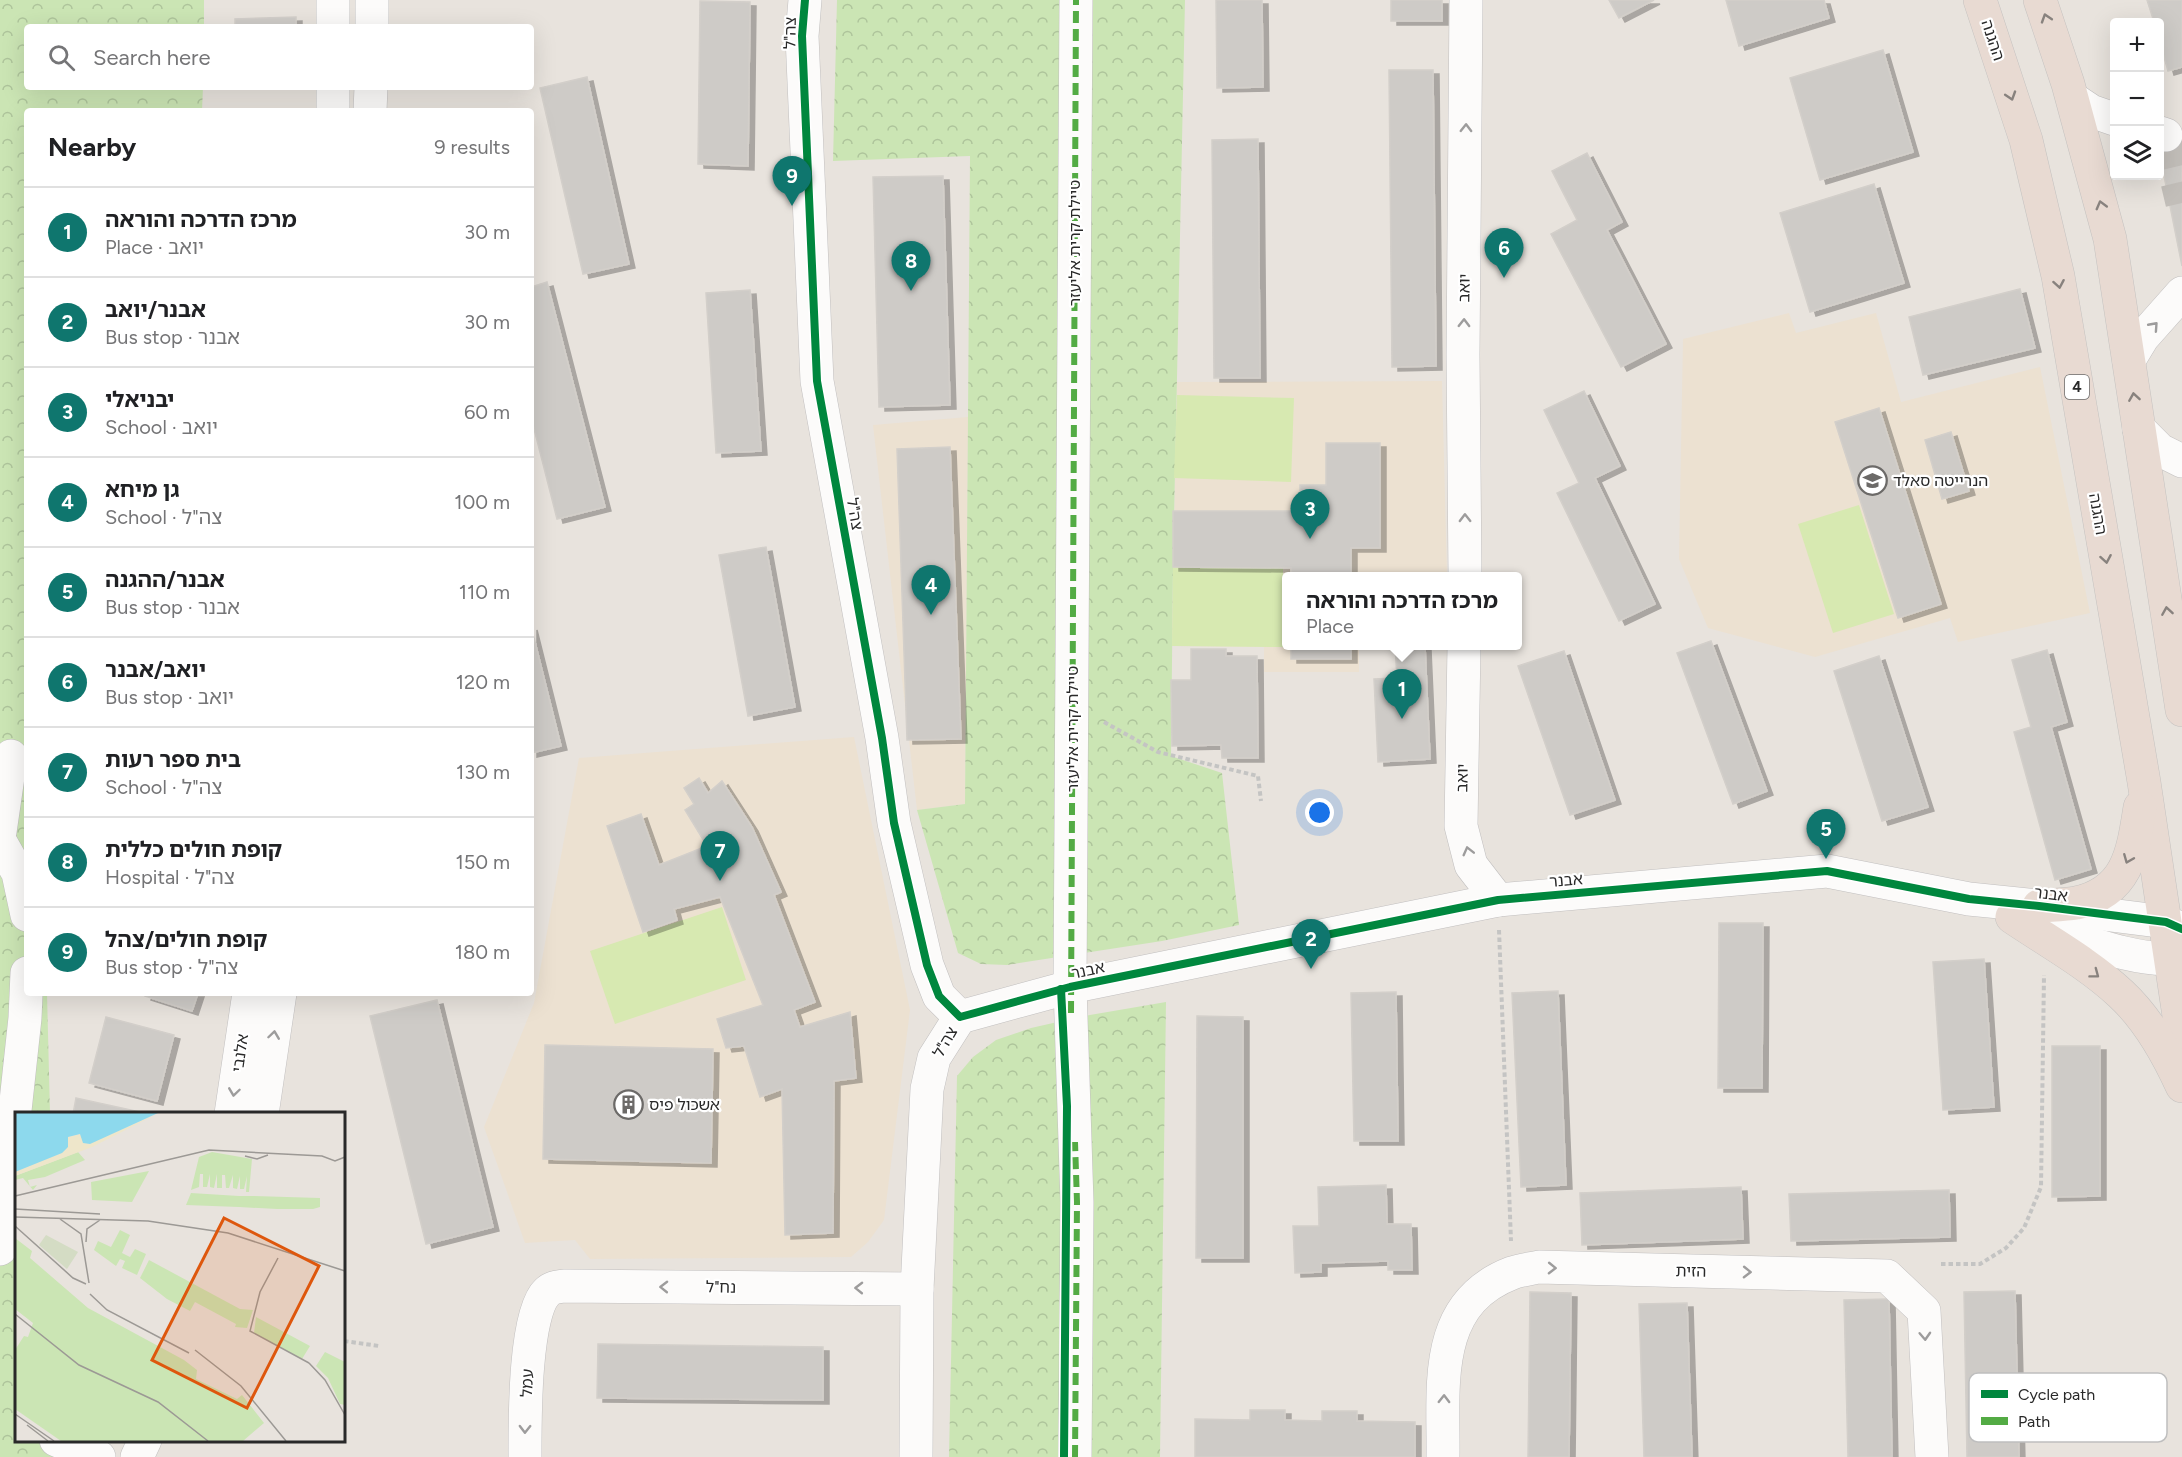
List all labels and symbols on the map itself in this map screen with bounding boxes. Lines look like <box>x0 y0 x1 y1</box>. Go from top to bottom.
one-way arrow <box>2041 13 2054 24</box>
street label: צה"ל <box>780 17 800 49</box>
street label: ההגנה <box>1977 17 2009 63</box>
one-way arrow <box>2004 90 2016 101</box>
one-way arrow <box>1460 124 1472 133</box>
pin: 9 <box>772 156 812 206</box>
street label: טיילת קרית אליעזר <box>1065 180 1084 306</box>
one-way arrow <box>2096 200 2108 211</box>
pin: 6 <box>1484 228 1524 278</box>
pin: 8 <box>892 242 930 291</box>
street label: יואב <box>1454 273 1474 303</box>
one-way arrow <box>2052 279 2065 289</box>
one-way arrow <box>1457 319 1470 328</box>
one-way arrow <box>2147 322 2158 332</box>
road number: 4 <box>2065 375 2089 399</box>
one-way arrow <box>2129 393 2141 402</box>
school or university icon: הנרייטה סאלד <box>1856 464 1888 496</box>
place label: הנרייטה סאלד <box>1893 471 1988 490</box>
pin: 3 <box>1290 490 1330 539</box>
street label: ההגנה <box>2085 492 2111 536</box>
street label: צה"ל <box>843 496 867 532</box>
one-way arrow <box>1459 514 1471 523</box>
one-way arrow <box>2099 554 2112 564</box>
pin: 4 <box>912 566 950 615</box>
one-way arrow <box>2161 606 2174 616</box>
street label: טיילת קרית אליעזר <box>1063 666 1082 792</box>
pin: 1 <box>1382 670 1422 719</box>
street label: יואב <box>1452 763 1472 793</box>
your location <box>1305 798 1334 827</box>
pin: 5 <box>1806 810 1846 859</box>
pin: 7 <box>700 832 740 881</box>
one-way arrow <box>1462 846 1475 856</box>
one-way arrow <box>2123 853 2135 864</box>
street label: אבנר <box>1548 869 1584 891</box>
street label: אבנר <box>2033 883 2069 905</box>
pin: 2 <box>1292 920 1330 969</box>
street label: אבנר <box>1070 957 1106 983</box>
one-way arrow <box>2089 966 2100 977</box>
street label: צה"ל <box>929 1023 961 1061</box>
one-way arrow <box>268 1030 280 1039</box>
street label: אלנבי <box>228 1033 252 1073</box>
one-way arrow <box>228 1087 241 1097</box>
building icon: אשכול פיס <box>612 1088 644 1120</box>
place label: אשכול פיס <box>649 1095 720 1114</box>
inset map <box>15 1112 345 1442</box>
one-way arrow <box>1547 1261 1556 1274</box>
street label: הזית <box>1675 1261 1707 1281</box>
one-way arrow <box>1742 1266 1751 1279</box>
street label: נח"ל <box>706 1277 736 1297</box>
one-way arrow <box>659 1280 668 1293</box>
one-way arrow <box>854 1282 863 1294</box>
one-way arrow <box>1919 1331 1932 1340</box>
street label: עמל <box>517 1368 537 1398</box>
legend <box>1969 1373 2167 1442</box>
text: Cycle path <box>2018 1385 2095 1404</box>
one-way arrow <box>1438 1394 1450 1403</box>
text: Path <box>2018 1412 2050 1431</box>
one-way arrow <box>519 1425 531 1434</box>

